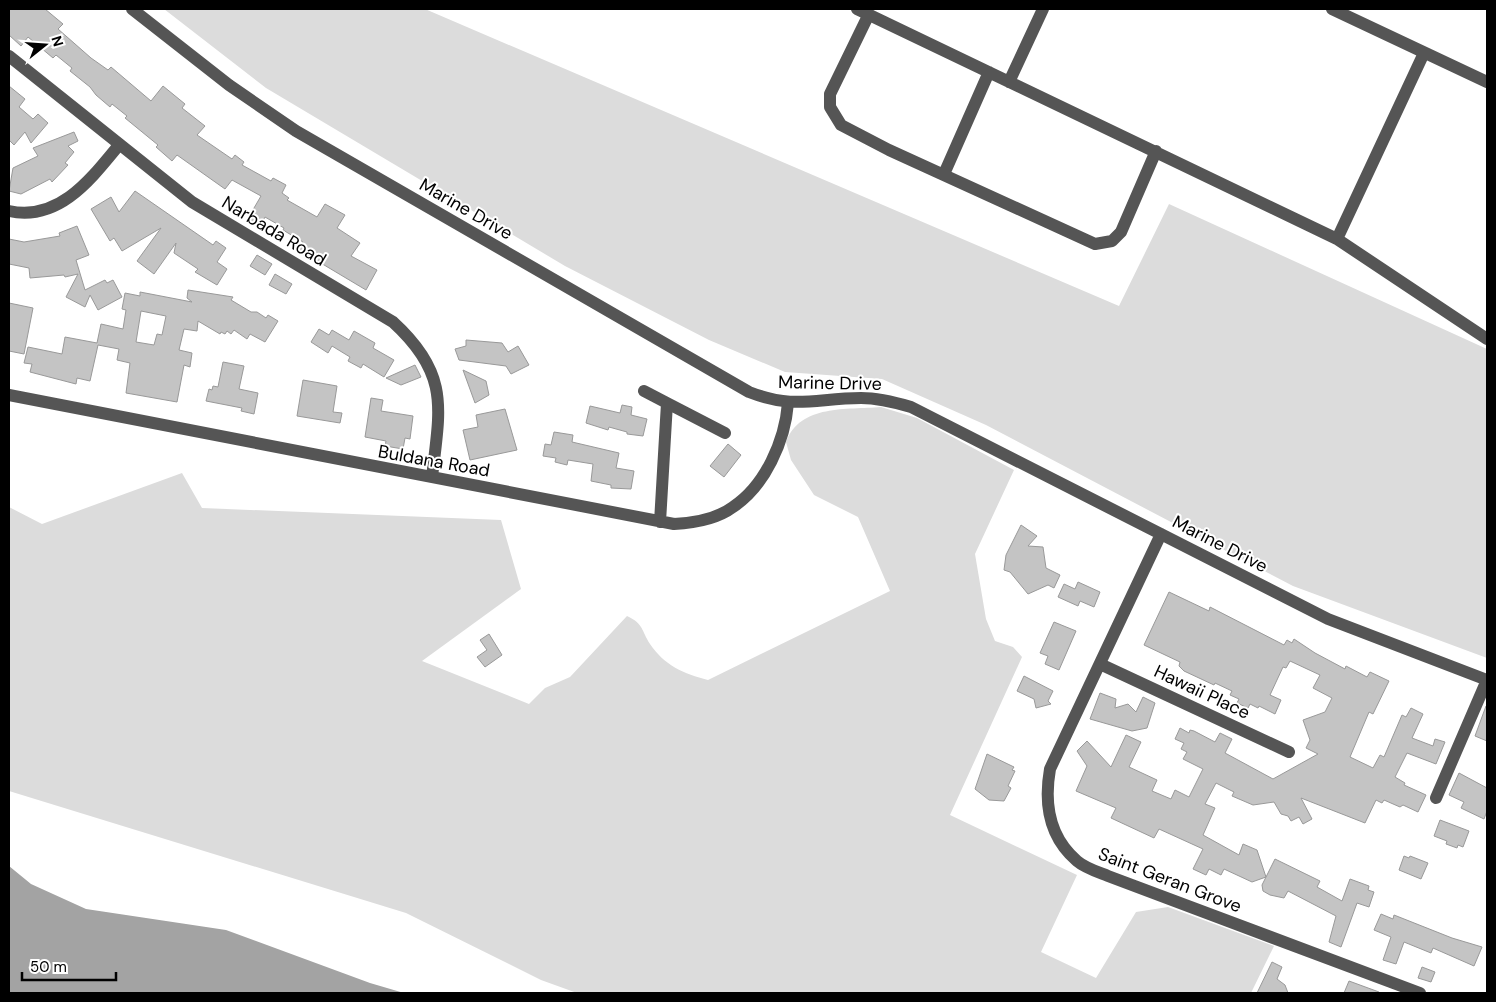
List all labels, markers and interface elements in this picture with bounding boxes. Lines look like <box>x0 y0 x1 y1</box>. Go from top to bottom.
north arrow <box>20 20 70 70</box>
text: N <box>47 34 68 49</box>
street label: Marine Drive <box>415 173 517 245</box>
street label: Narbada Road <box>217 190 331 272</box>
street label: Marine Drive <box>778 370 882 396</box>
street label: Buldana Road <box>376 439 492 483</box>
street label: Marine Drive <box>1168 510 1272 578</box>
street label: Hawaii Place <box>1150 659 1254 725</box>
street label: Saint Geran Grove <box>1095 842 1245 918</box>
scale bar <box>22 950 116 982</box>
text: 50 m <box>30 957 67 977</box>

